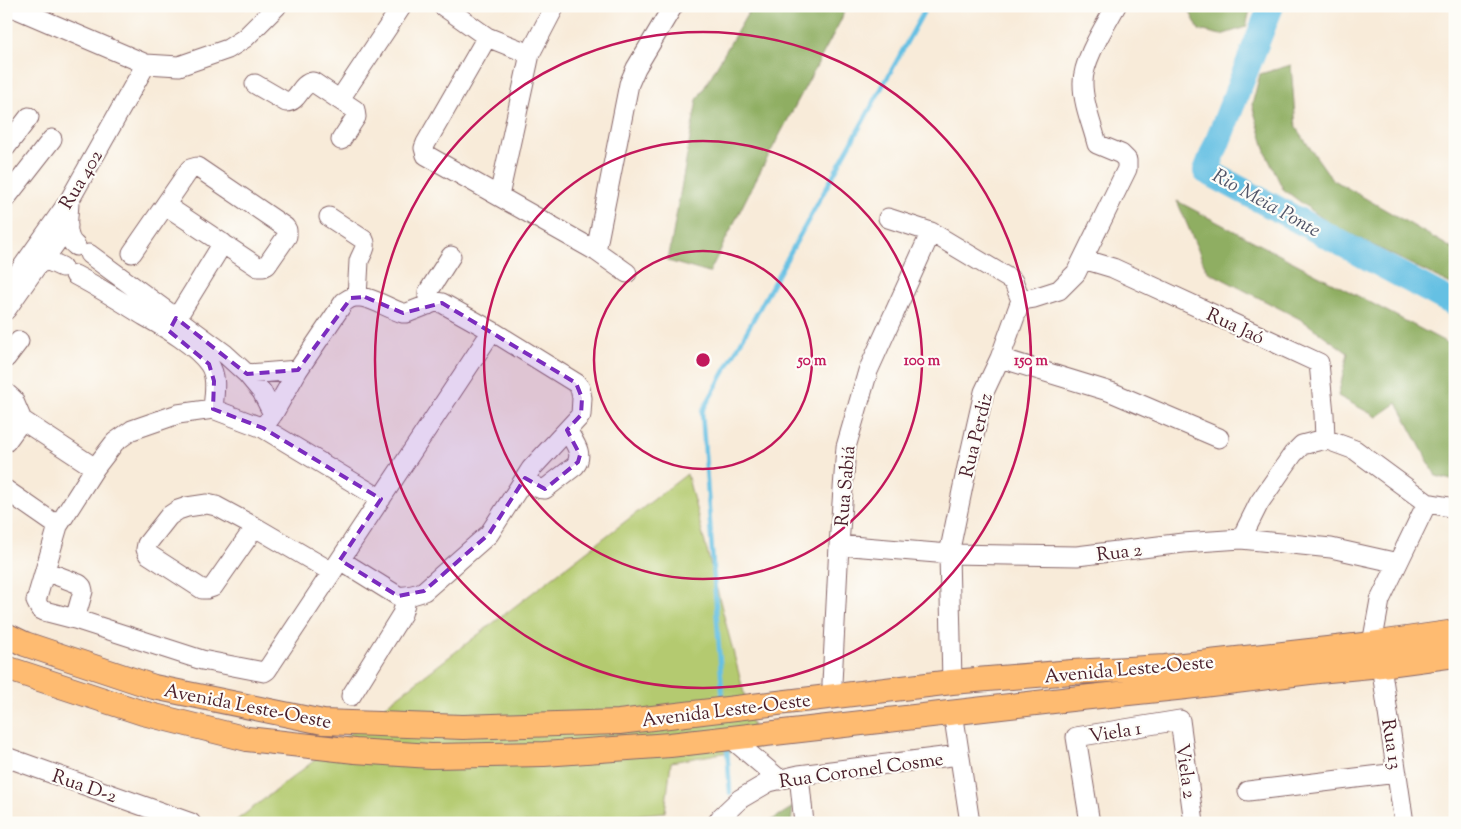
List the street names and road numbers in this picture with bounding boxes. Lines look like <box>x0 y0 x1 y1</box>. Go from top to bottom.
street label: Rua 402 <box>54 145 111 215</box>
street label: Rua Jaó <box>1201 302 1268 352</box>
street label: Rua Perdiz <box>954 391 1001 481</box>
street label: Rua Sabiá <box>829 444 864 528</box>
street label: Rua 2 <box>1095 537 1144 570</box>
street label: Avenida Leste-Oeste <box>1043 650 1215 691</box>
street label: Avenida Leste-Oeste <box>161 678 334 737</box>
street label: Avenida Leste-Oeste <box>640 688 813 735</box>
street label: Viela 1 <box>1087 716 1144 751</box>
street label: Rua 13 <box>1373 717 1408 772</box>
street label: Viela 2 <box>1167 742 1202 801</box>
street label: Rua Coronel Cosme <box>777 747 945 796</box>
street label: Rua D-2 <box>48 764 120 811</box>

